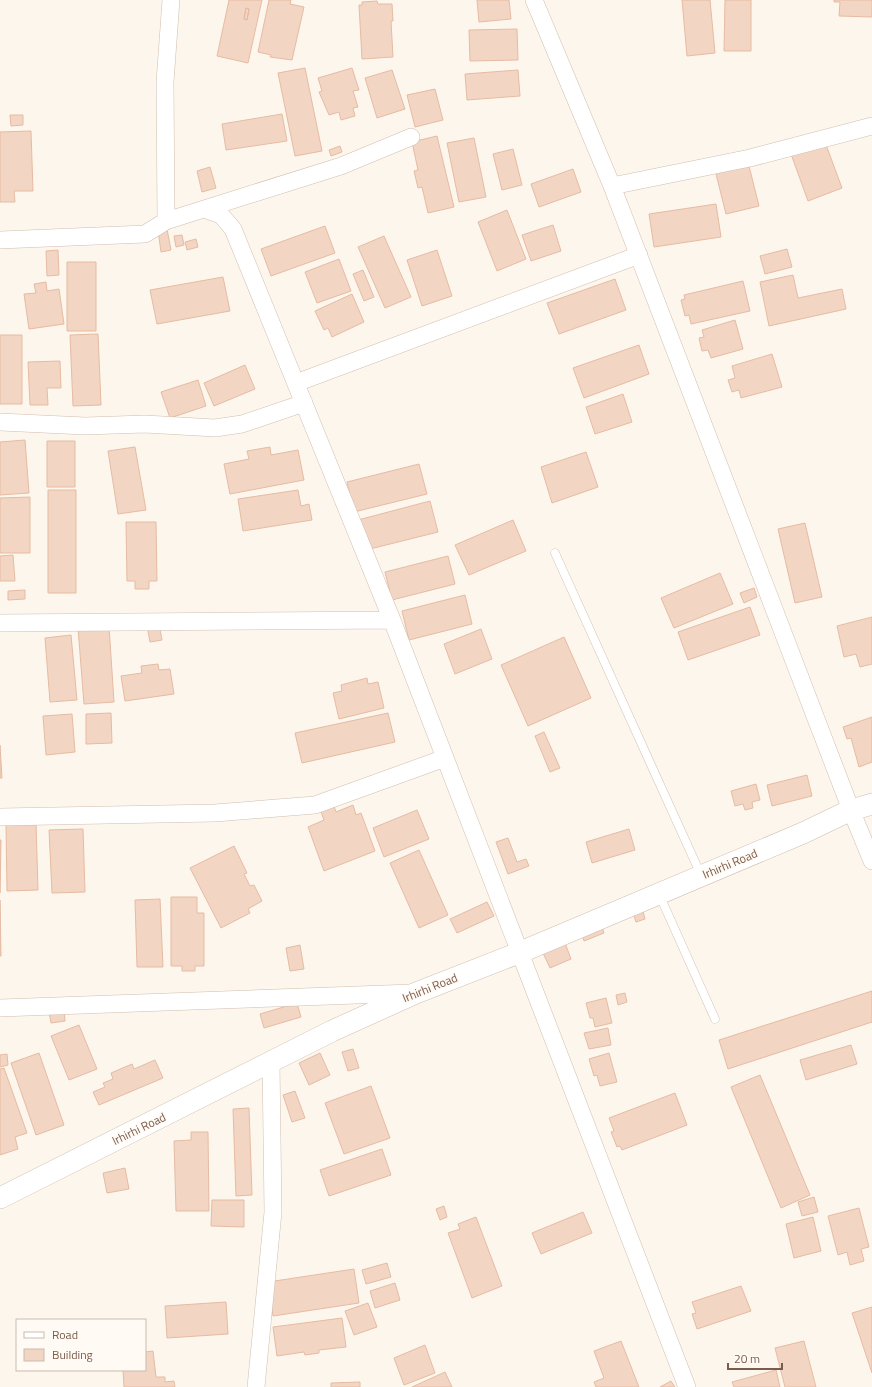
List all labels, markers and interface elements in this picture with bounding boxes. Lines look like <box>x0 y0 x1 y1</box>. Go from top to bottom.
street label: Irhirhi Road <box>699 843 760 884</box>
street label: Irhirhi Road <box>399 968 460 1007</box>
street label: Irhirhi Road <box>109 1107 169 1150</box>
legend <box>16 1319 146 1371</box>
text: Road <box>52 1325 78 1344</box>
text: Building <box>52 1345 93 1364</box>
scale bar <box>728 1345 782 1371</box>
text: 20 m <box>734 1349 760 1368</box>

